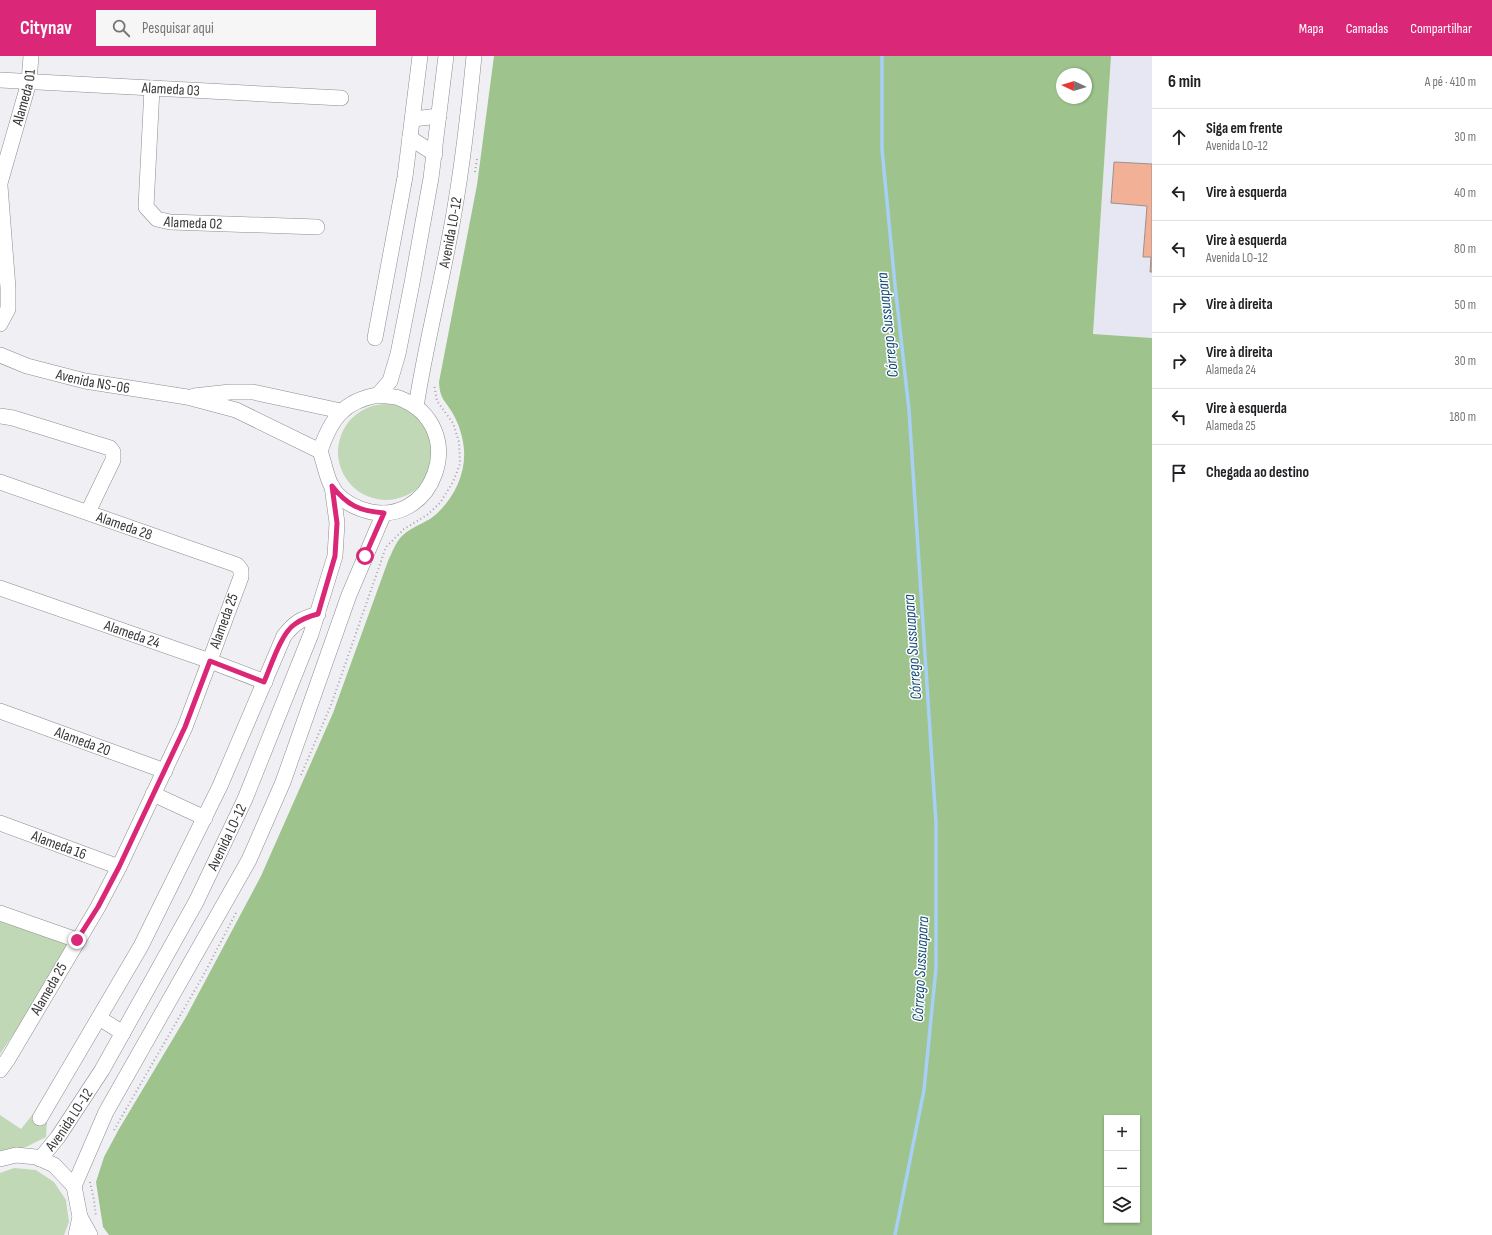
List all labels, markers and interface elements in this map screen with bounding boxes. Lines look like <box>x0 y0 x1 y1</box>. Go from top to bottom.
search box <box>96 10 376 46</box>
text: Citynav <box>20 17 72 40</box>
icon: search <box>110 17 132 39</box>
text: Pesquisar aqui <box>142 19 214 38</box>
text: Mapa <box>1299 20 1324 37</box>
text: Camadas <box>1346 20 1388 37</box>
text: Compartilhar <box>1410 20 1472 37</box>
street label: Alameda 01 <box>7 68 39 129</box>
north arrow <box>1056 68 1092 104</box>
text: 6 min <box>1168 72 1201 92</box>
text: A pé · 410 m <box>1425 74 1476 90</box>
street label: Alameda 03 <box>140 78 200 100</box>
text: Siga em frente <box>1206 119 1283 138</box>
icon: ahead <box>1168 126 1190 148</box>
text: 30 m <box>1454 129 1476 145</box>
text: Avenida LO-12 <box>1206 138 1268 154</box>
icon: left <box>1168 182 1190 204</box>
text: Vire à esquerda <box>1206 183 1287 202</box>
text: 40 m <box>1454 185 1476 201</box>
street label: Avenida LO-12 <box>434 196 466 270</box>
street label: Alameda 02 <box>161 211 223 233</box>
text: Vire à esquerda <box>1206 231 1287 250</box>
icon: left <box>1168 238 1190 260</box>
text: 80 m <box>1454 241 1476 257</box>
text: Avenida LO-12 <box>1206 250 1268 266</box>
water label: Córrego Sussuapara <box>873 271 903 379</box>
icon: right <box>1168 294 1190 316</box>
text: Vire à direita <box>1206 295 1273 314</box>
text: 50 m <box>1455 297 1476 313</box>
text: Vire à direita <box>1206 343 1273 362</box>
icon: right <box>1168 350 1190 372</box>
text: 30 m <box>1454 353 1476 369</box>
text: Alameda 24 <box>1206 362 1256 378</box>
street label: Avenida NS-06 <box>53 364 131 397</box>
text: Vire à esquerda <box>1206 399 1287 418</box>
icon: left <box>1168 406 1190 428</box>
text: 180 m <box>1450 409 1476 425</box>
text: Alameda 25 <box>1206 418 1256 434</box>
icon: arrive <box>1168 462 1190 484</box>
text: Chegada ao destino <box>1206 463 1309 482</box>
street label: Alameda 28 <box>93 507 155 544</box>
route start <box>356 547 374 565</box>
street label: Alameda 25 <box>205 591 243 652</box>
water label: Córrego Sussuapara <box>900 593 926 700</box>
street label: Alameda 24 <box>101 615 163 652</box>
street label: Alameda 20 <box>51 722 113 760</box>
street label: Avenida LO-12 <box>203 801 251 874</box>
street label: Alameda 16 <box>28 826 89 864</box>
water label: Córrego Sussuapara <box>909 915 933 1022</box>
route end <box>68 931 86 949</box>
street label: Alameda 25 <box>26 959 72 1019</box>
street label: Avenida LO-12 <box>40 1085 97 1156</box>
map controls <box>1104 1115 1140 1223</box>
button: + <box>1104 1115 1140 1151</box>
button: − <box>1104 1151 1140 1187</box>
button: layers <box>1104 1187 1140 1223</box>

